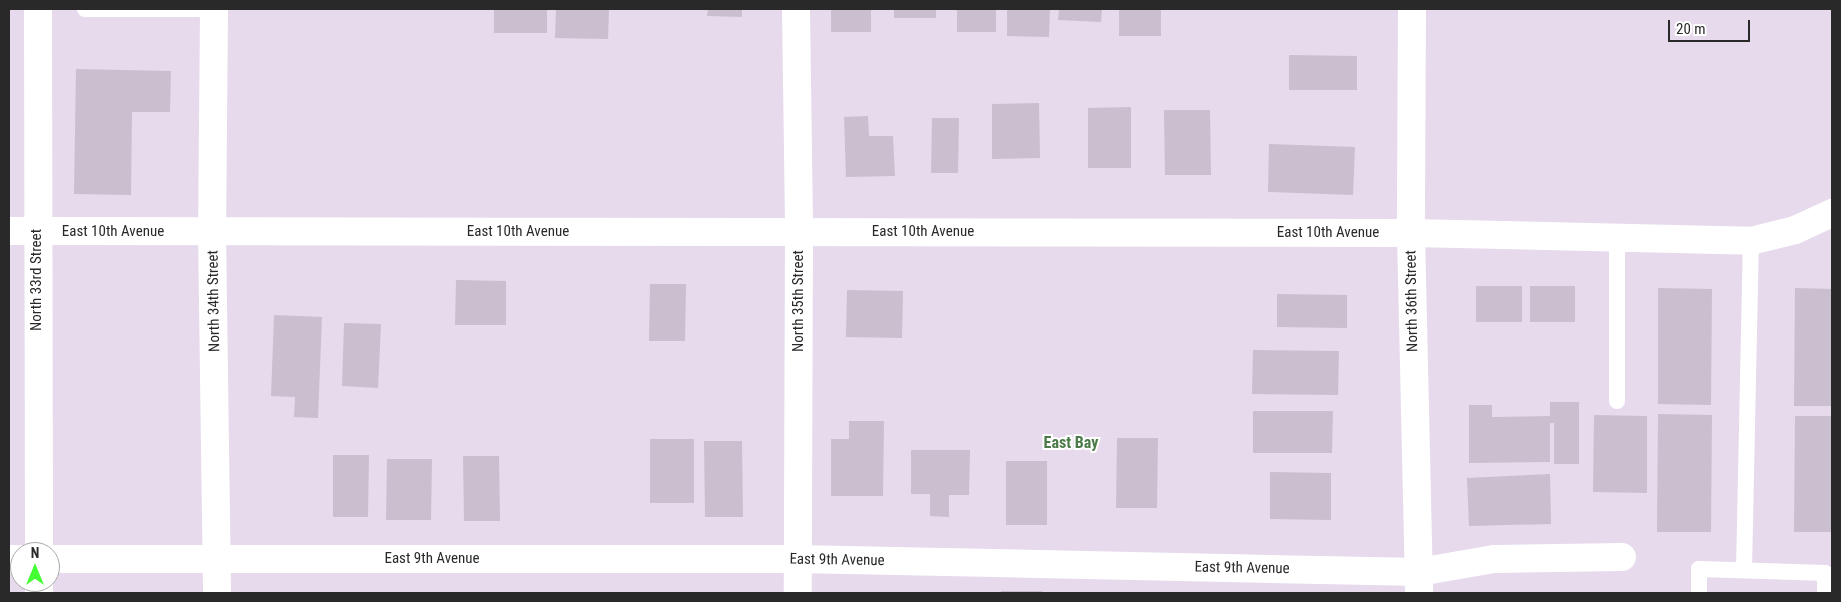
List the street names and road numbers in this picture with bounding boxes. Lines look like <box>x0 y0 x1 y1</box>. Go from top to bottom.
street label: East 10th Avenue <box>62 223 164 241</box>
street label: East 10th Avenue <box>467 223 569 241</box>
street label: East 10th Avenue <box>872 223 974 241</box>
street label: East 10th Avenue <box>1277 224 1379 242</box>
street label: North 33rd Street <box>28 229 46 331</box>
street label: North 34th Street <box>204 250 224 352</box>
street label: North 35th Street <box>790 250 808 352</box>
street label: North 36th Street <box>1402 250 1422 352</box>
street label: East 9th Avenue <box>384 550 480 568</box>
street label: East 9th Avenue <box>789 550 885 570</box>
street label: East 9th Avenue <box>1194 558 1290 578</box>

